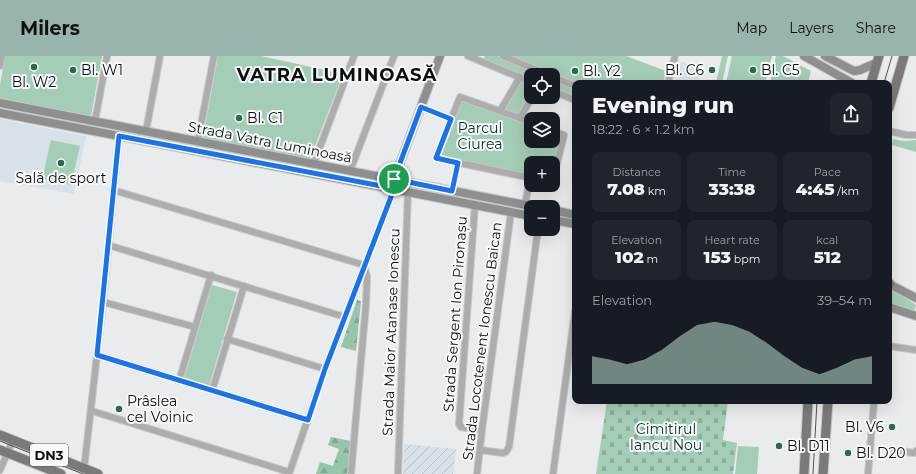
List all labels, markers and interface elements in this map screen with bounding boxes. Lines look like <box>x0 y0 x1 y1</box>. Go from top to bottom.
text: Milers <box>20 17 80 40</box>
text: Map <box>736 19 767 37</box>
text: Layers <box>789 19 834 37</box>
text: Share <box>856 19 896 37</box>
place label: Bl. W1 <box>81 61 123 79</box>
place label: Bl. C6 <box>665 61 704 79</box>
place label: Bl. C5 <box>761 61 800 79</box>
marker: Bl. W2 <box>29 62 39 72</box>
place label: Bl. Y2 <box>583 62 621 80</box>
district label: VATRA LUMINOASĂ <box>236 64 437 86</box>
marker: Bl. W1 <box>68 65 78 75</box>
marker: Bl. C6 <box>707 65 717 75</box>
marker: Bl. C5 <box>748 65 758 75</box>
marker: Bl. Y2 <box>570 66 580 76</box>
map controls <box>524 68 560 236</box>
button: locate <box>524 68 560 104</box>
place label: Bl. W2 <box>12 73 56 91</box>
text: Evening run <box>592 92 734 119</box>
button: share <box>830 93 872 135</box>
place label: Bl. C1 <box>247 109 283 127</box>
button: layers <box>524 112 560 148</box>
marker: Bl. C1 <box>234 113 244 123</box>
street label: Strada Vatra Luminoasă <box>186 117 354 167</box>
park label: Parcul Ciurea <box>457 119 503 153</box>
text: 18:22 · 6 × 1.2 km <box>592 121 695 137</box>
button: + <box>524 156 560 192</box>
marker: Sală de sport <box>56 158 66 168</box>
pin <box>377 162 411 196</box>
text: Distance <box>613 165 661 179</box>
text: Time <box>718 165 746 179</box>
text: Pace <box>814 165 841 179</box>
icon: arrive <box>383 168 405 190</box>
place label: Sală de sport <box>16 169 107 187</box>
text: 7.08 <box>607 179 645 199</box>
text: 33:38 <box>709 179 755 199</box>
text: 4:45 <box>795 179 834 199</box>
text: km <box>645 184 666 198</box>
text: /km <box>834 184 859 198</box>
button: − <box>524 200 560 236</box>
street label: Strada Sergent Ion Pironașu <box>439 215 472 413</box>
street label: Strada Locotenent Ionescu Baican <box>458 221 506 461</box>
street label: Strada Maior Atanase Ionescu <box>378 228 404 436</box>
text: Elevation <box>611 233 662 247</box>
text: Heart rate <box>704 233 760 247</box>
text: kcal <box>816 233 838 247</box>
text: 102 <box>615 247 644 267</box>
text: 153 <box>704 247 731 267</box>
text: 512 <box>814 247 841 267</box>
text: m <box>644 252 658 266</box>
text: bpm <box>731 252 760 266</box>
text: Elevation <box>592 292 652 308</box>
text: 39–54 m <box>817 292 872 308</box>
place label: Prâslea cel Voinic <box>127 392 193 426</box>
marker: Prâslea cel Voinic <box>114 404 124 414</box>
place label: Bl. V6 <box>845 418 884 436</box>
park label: Cimitirul Iancu Nou <box>630 420 702 454</box>
marker: Bl. V6 <box>887 422 897 432</box>
place label: Bl. D11 <box>787 437 830 455</box>
marker: Bl. D11 <box>774 441 784 451</box>
road number: DN3 <box>30 444 68 466</box>
place label: Bl. D20 <box>856 444 906 462</box>
marker: Bl. D20 <box>843 448 853 458</box>

